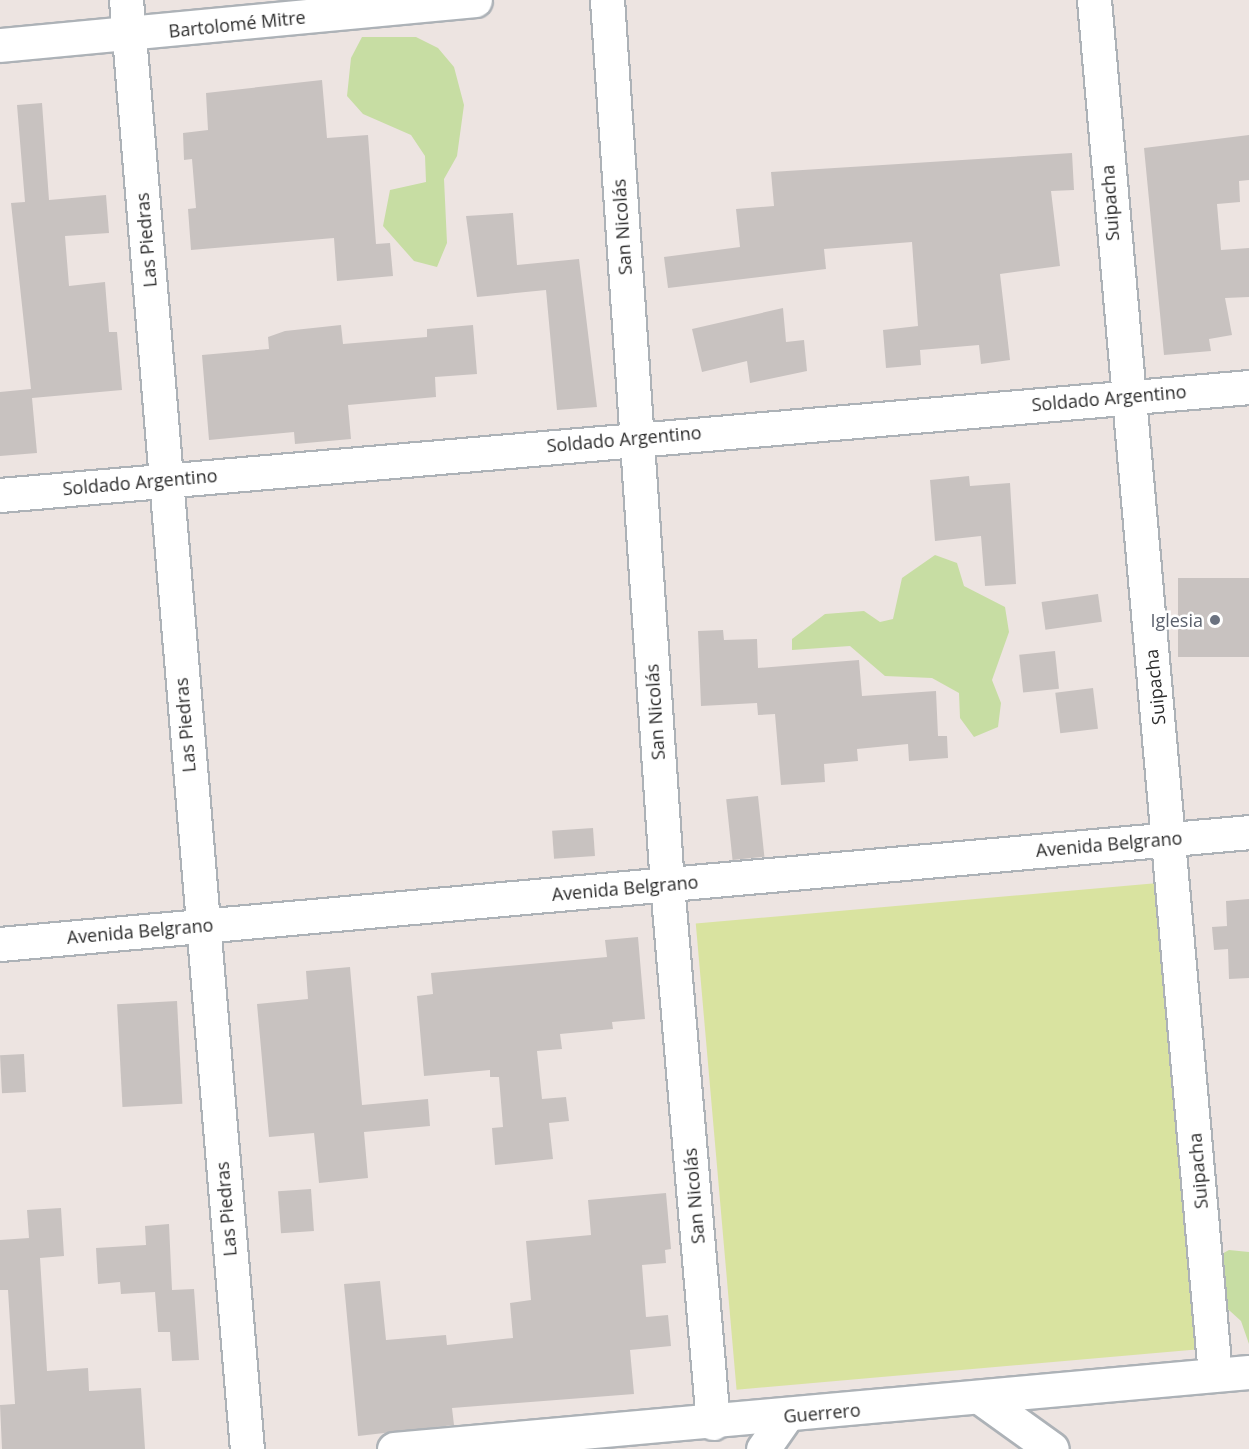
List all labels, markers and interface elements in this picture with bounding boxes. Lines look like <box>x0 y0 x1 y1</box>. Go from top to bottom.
street label: Bartolomé Mitre <box>167 6 307 42</box>
street label: Suipacha <box>1097 164 1123 242</box>
street label: San Nicolás <box>608 178 636 276</box>
street label: Las Piedras <box>131 192 161 288</box>
street label: Soldado Argentino <box>1031 380 1187 416</box>
street label: Soldado Argentino <box>546 421 702 457</box>
street label: Soldado Argentino <box>62 464 218 500</box>
place label: Iglesia <box>1150 609 1203 631</box>
marker: Iglesia <box>1208 613 1222 627</box>
street label: Suipacha <box>1140 648 1170 726</box>
street label: San Nicolás <box>641 663 669 761</box>
street label: Las Piedras <box>170 677 200 773</box>
street label: Avenida Belgrano <box>1035 827 1183 861</box>
street label: Avenida Belgrano <box>551 871 699 905</box>
street label: Avenida Belgrano <box>66 914 214 948</box>
street label: Suipacha <box>1184 1132 1212 1210</box>
street label: San Nicolás <box>679 1147 709 1245</box>
street label: Las Piedras <box>211 1161 241 1257</box>
street label: Guerrero <box>783 1399 861 1427</box>

